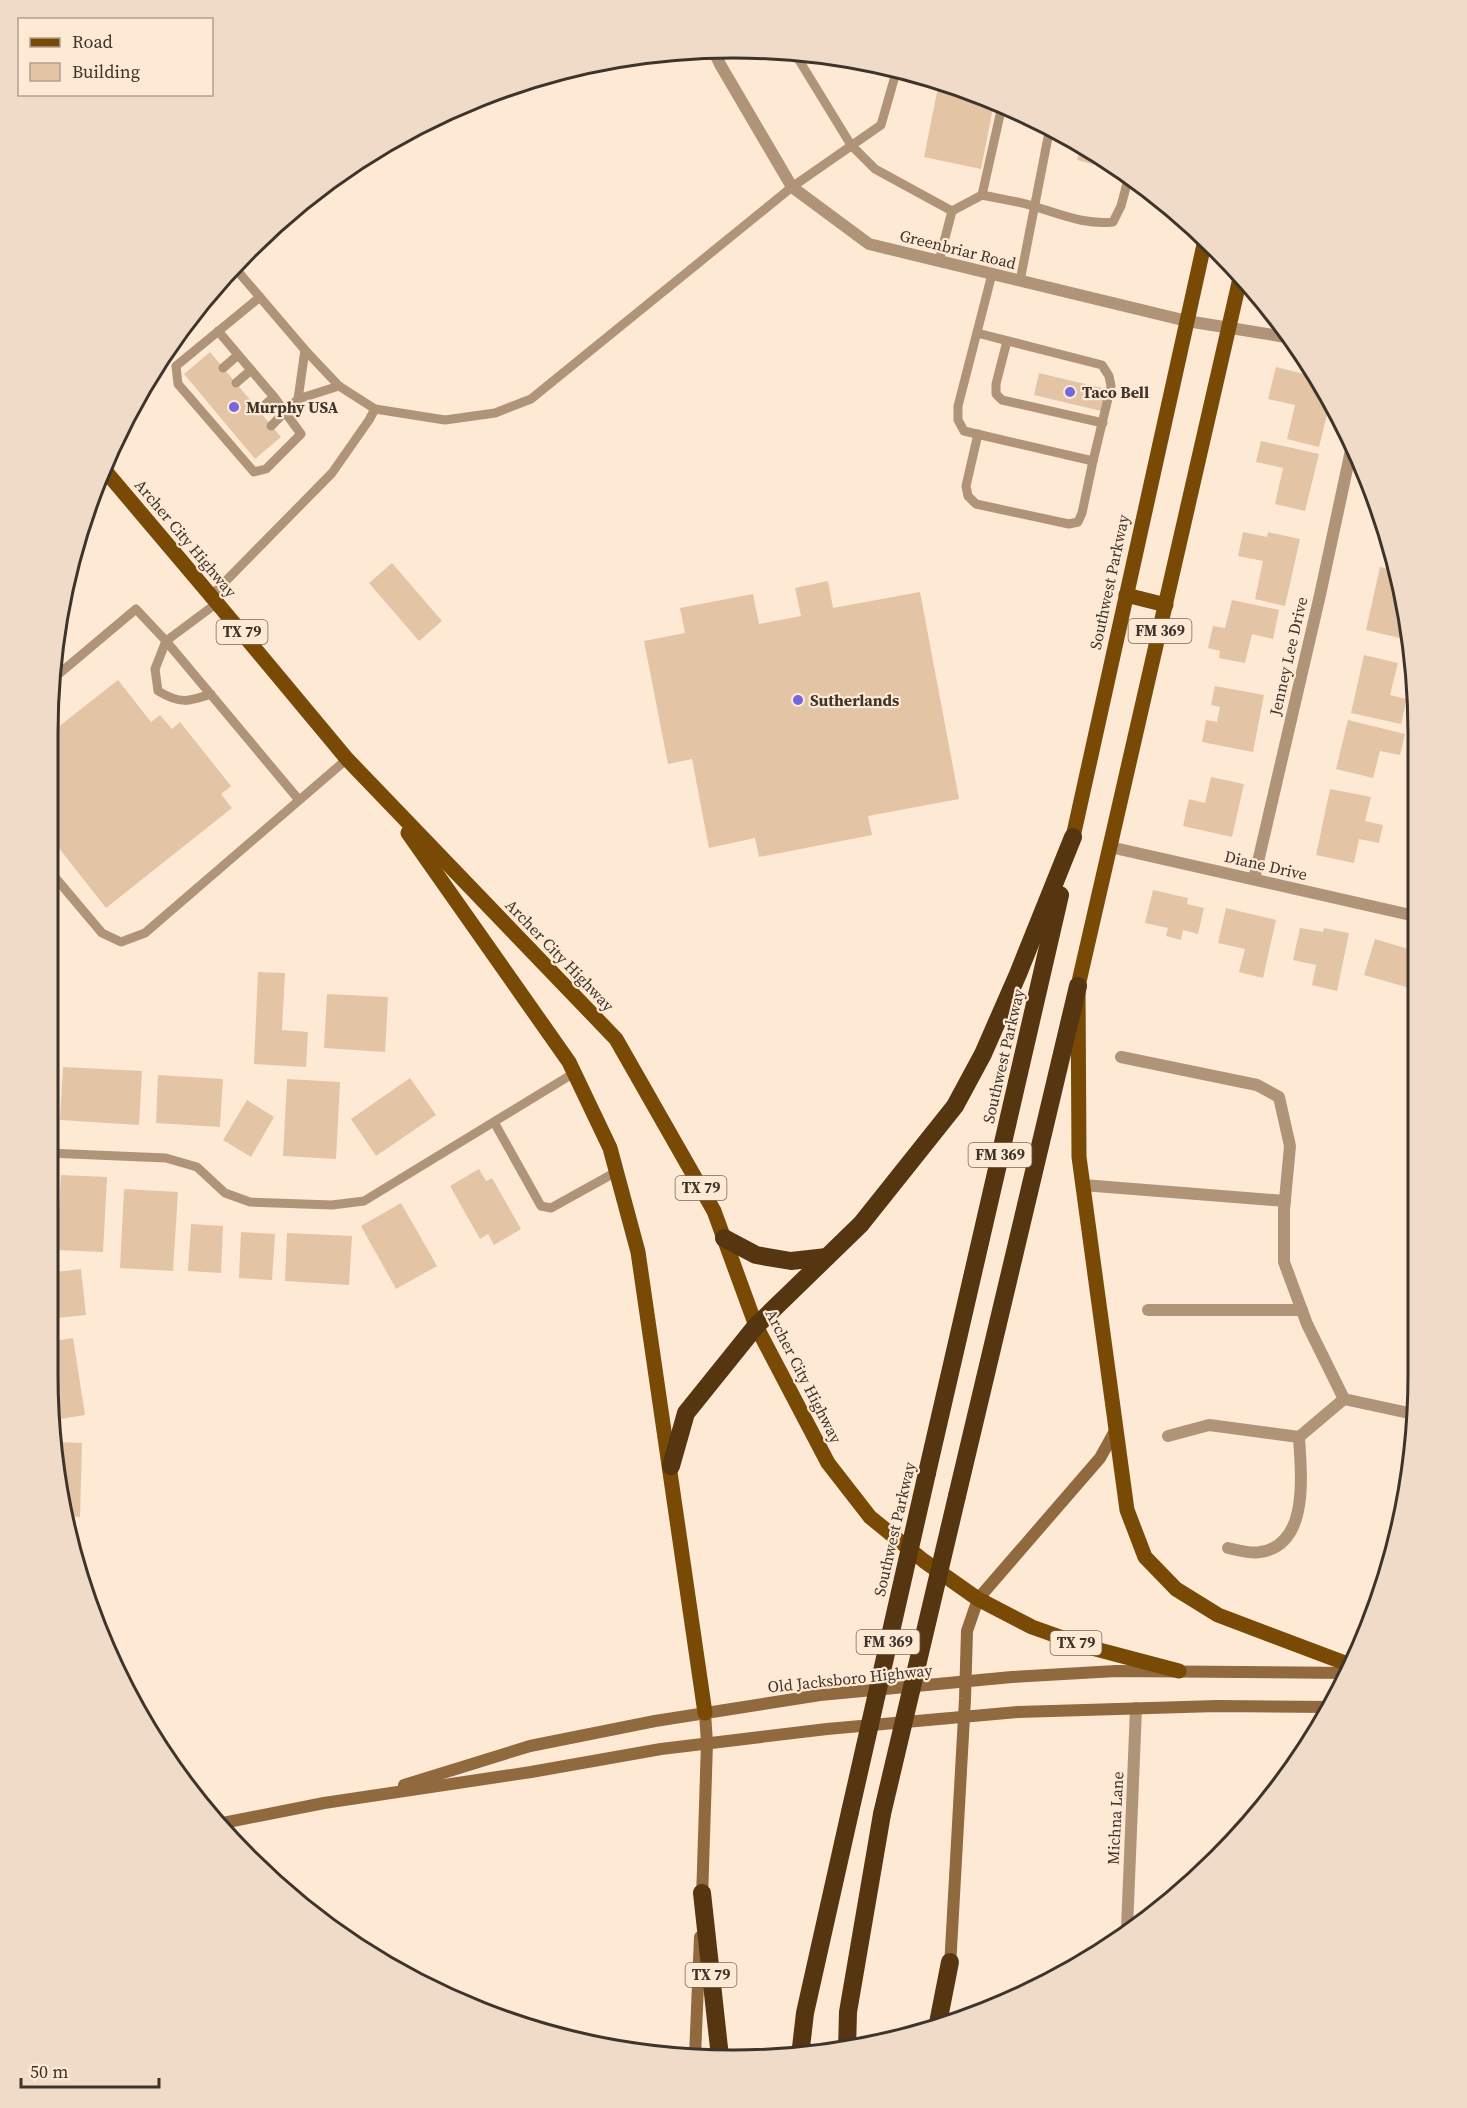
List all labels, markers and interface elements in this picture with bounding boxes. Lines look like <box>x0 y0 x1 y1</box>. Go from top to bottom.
legend <box>18 18 213 96</box>
text: Road <box>72 29 113 54</box>
text: Building <box>72 59 140 84</box>
street label: Greenbriar Road <box>898 224 1018 274</box>
place label: Taco Bell <box>1082 381 1149 403</box>
marker: Taco Bell <box>1063 385 1077 399</box>
place label: Murphy USA <box>246 396 339 418</box>
marker: Murphy USA <box>227 400 241 414</box>
street label: Archer City Highway <box>130 474 242 602</box>
street label: Southwest Parkway <box>1084 512 1134 651</box>
street label: Jenney Lee Drive <box>1263 594 1312 719</box>
road number: FM 369 <box>1128 619 1192 643</box>
road number: TX 79 <box>216 620 268 644</box>
place label: Sutherlands <box>810 689 899 711</box>
marker: Sutherlands <box>791 693 805 707</box>
street label: Diane Drive <box>1222 845 1310 885</box>
street label: Archer City Highway <box>501 894 620 1016</box>
street label: Southwest Parkway <box>977 986 1029 1125</box>
road number: FM 369 <box>968 1143 1032 1167</box>
road number: TX 79 <box>676 1176 726 1200</box>
street label: Archer City Highway <box>761 1305 848 1448</box>
street label: Southwest Parkway <box>868 1459 920 1598</box>
road number: FM 369 <box>856 1630 920 1654</box>
road number: TX 79 <box>1050 1631 1102 1655</box>
street label: Old Jacksboro Highway <box>767 1658 934 1698</box>
street label: Michna Lane <box>1102 1771 1128 1865</box>
road number: TX 79 <box>686 1963 736 1987</box>
scale bar <box>21 2051 159 2089</box>
text: 50 m <box>30 2059 68 2084</box>

